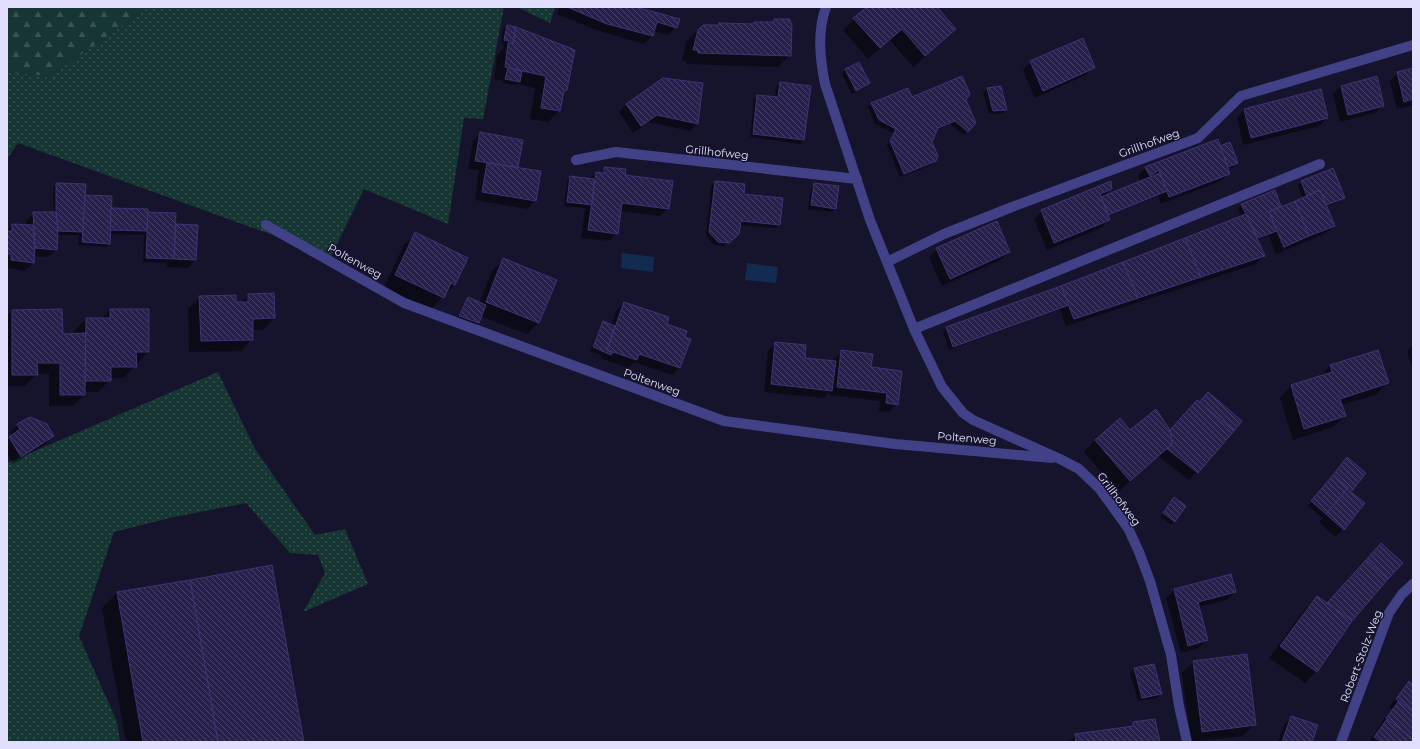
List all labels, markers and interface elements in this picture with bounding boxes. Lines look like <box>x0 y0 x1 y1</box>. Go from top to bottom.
street label: Grillhofweg <box>1117 126 1181 160</box>
street label: Grillhofweg <box>685 142 749 162</box>
street label: Poltenweg <box>326 240 384 282</box>
street label: Poltenweg <box>622 365 682 399</box>
street label: Poltenweg <box>937 428 997 448</box>
street label: Grillhofweg <box>1094 469 1144 529</box>
street label: Robert-Stolz-Weg <box>1337 608 1385 704</box>

